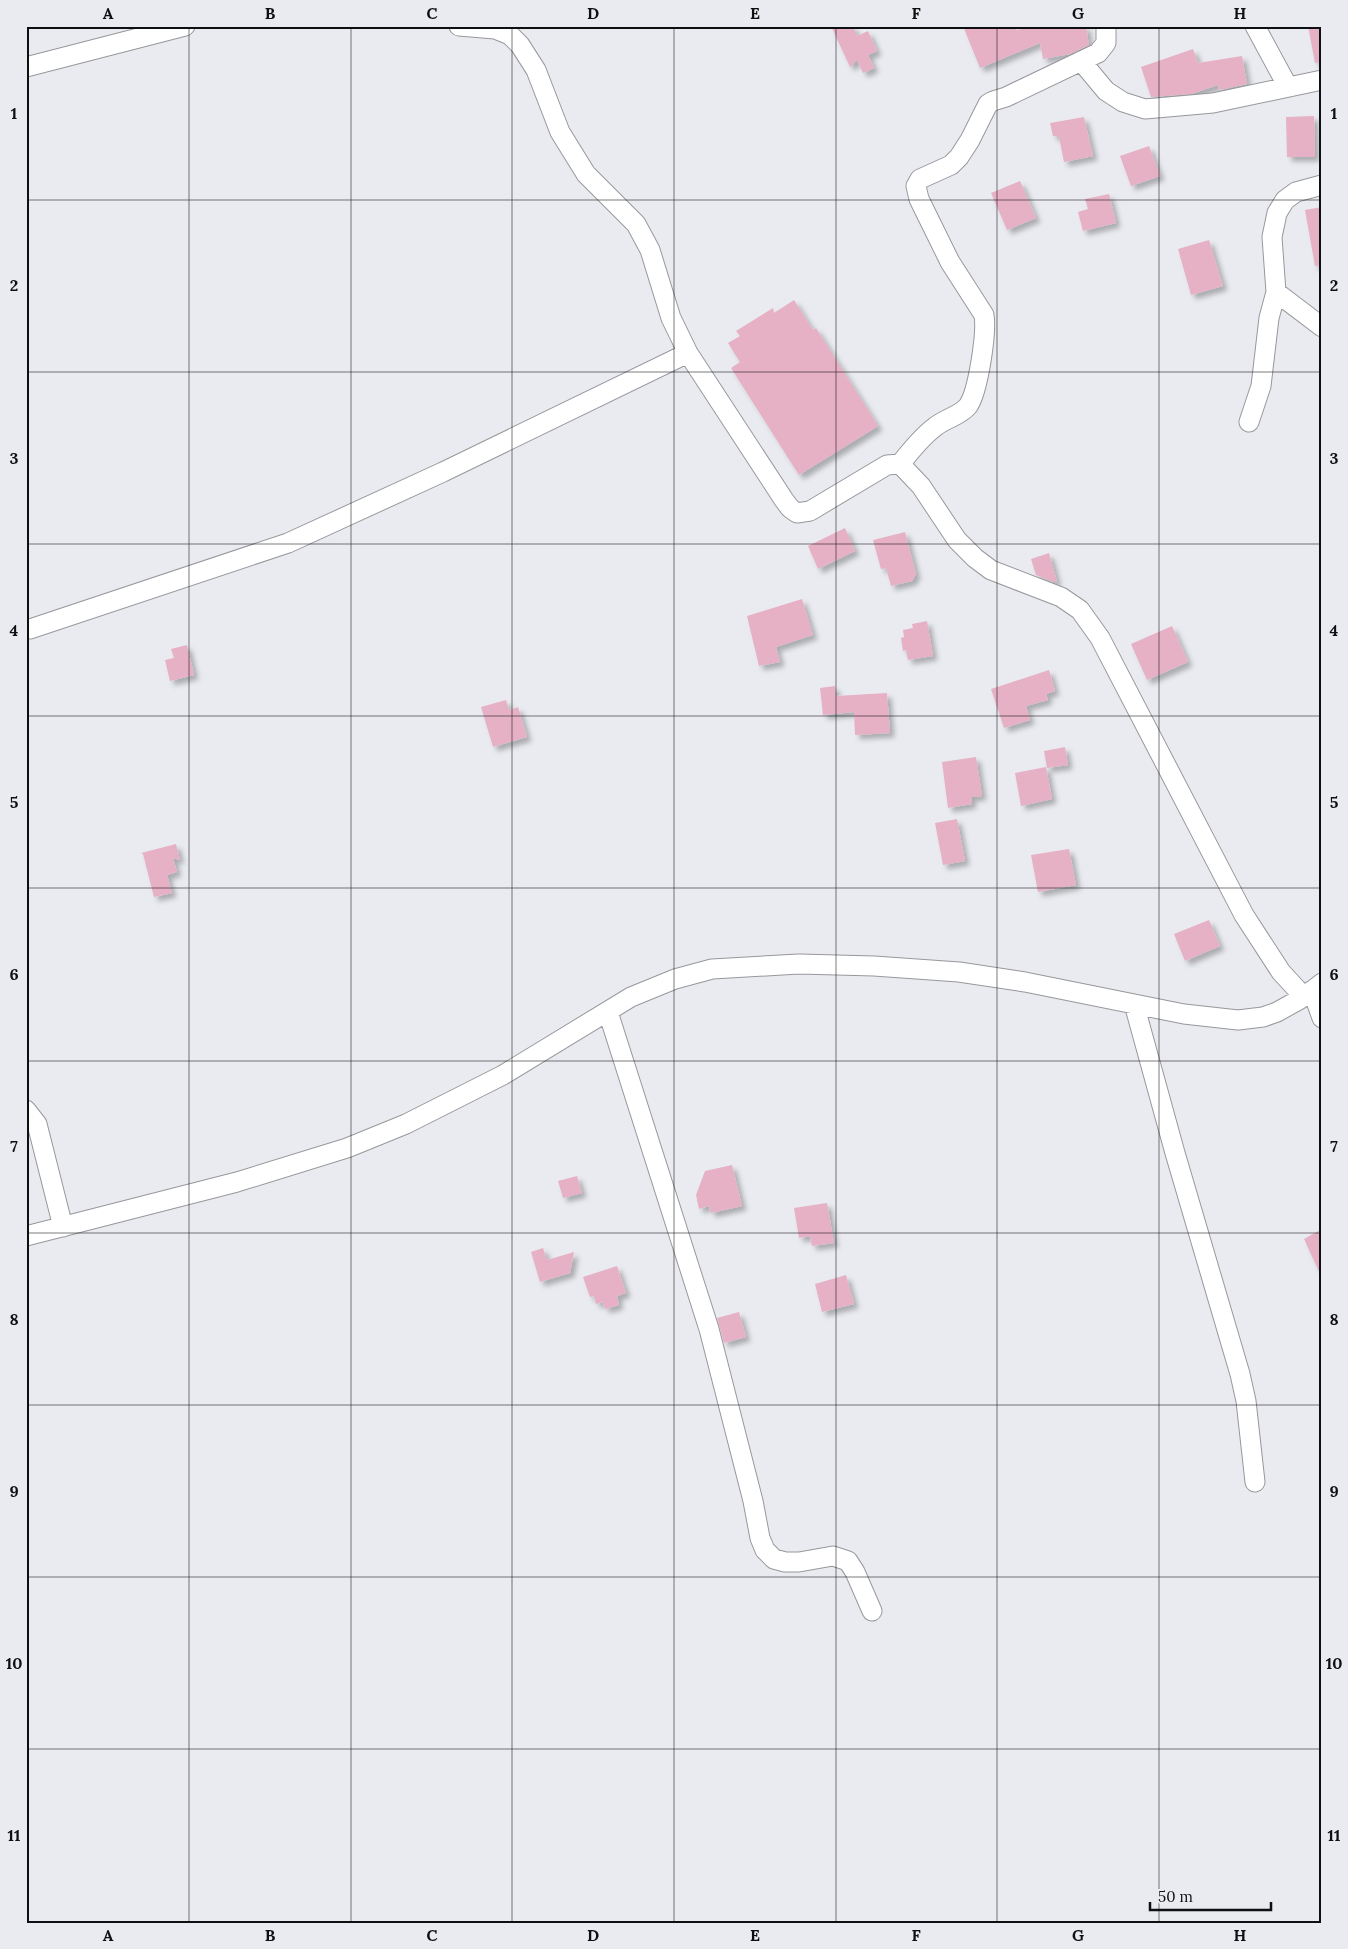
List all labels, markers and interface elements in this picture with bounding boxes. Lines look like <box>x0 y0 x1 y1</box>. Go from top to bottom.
text: A <box>103 3 114 23</box>
text: B <box>265 3 276 23</box>
text: C <box>426 3 438 23</box>
text: D <box>587 3 599 23</box>
text: E <box>750 3 760 23</box>
text: F <box>911 3 921 23</box>
text: G <box>1072 3 1084 23</box>
text: H <box>1234 3 1247 23</box>
text: 1 <box>11 103 17 123</box>
text: 1 <box>1331 103 1337 123</box>
text: 2 <box>10 275 18 295</box>
text: 2 <box>1330 275 1338 295</box>
text: 3 <box>10 448 19 468</box>
text: 3 <box>1330 448 1339 468</box>
text: 4 <box>10 620 19 640</box>
text: 4 <box>1330 620 1339 640</box>
text: 5 <box>10 792 19 812</box>
text: 5 <box>1330 792 1339 812</box>
text: 6 <box>9 964 19 984</box>
text: 6 <box>1329 964 1339 984</box>
text: 7 <box>10 1136 18 1156</box>
text: 7 <box>1330 1136 1338 1156</box>
text: 8 <box>9 1309 19 1329</box>
text: 8 <box>1329 1309 1339 1329</box>
text: 9 <box>9 1481 19 1501</box>
text: 9 <box>1329 1481 1339 1501</box>
text: 10 <box>6 1653 22 1673</box>
text: 10 <box>1326 1653 1342 1673</box>
text: 11 <box>8 1825 21 1845</box>
text: 11 <box>1328 1825 1341 1845</box>
scale bar <box>1150 1879 1272 1911</box>
text: 50 m <box>1158 1887 1193 1906</box>
text: A <box>103 1925 114 1945</box>
text: B <box>265 1925 276 1945</box>
text: C <box>426 1925 438 1945</box>
text: D <box>587 1925 599 1945</box>
text: E <box>750 1925 760 1945</box>
text: F <box>911 1925 921 1945</box>
text: G <box>1072 1925 1084 1945</box>
text: H <box>1234 1925 1247 1945</box>

